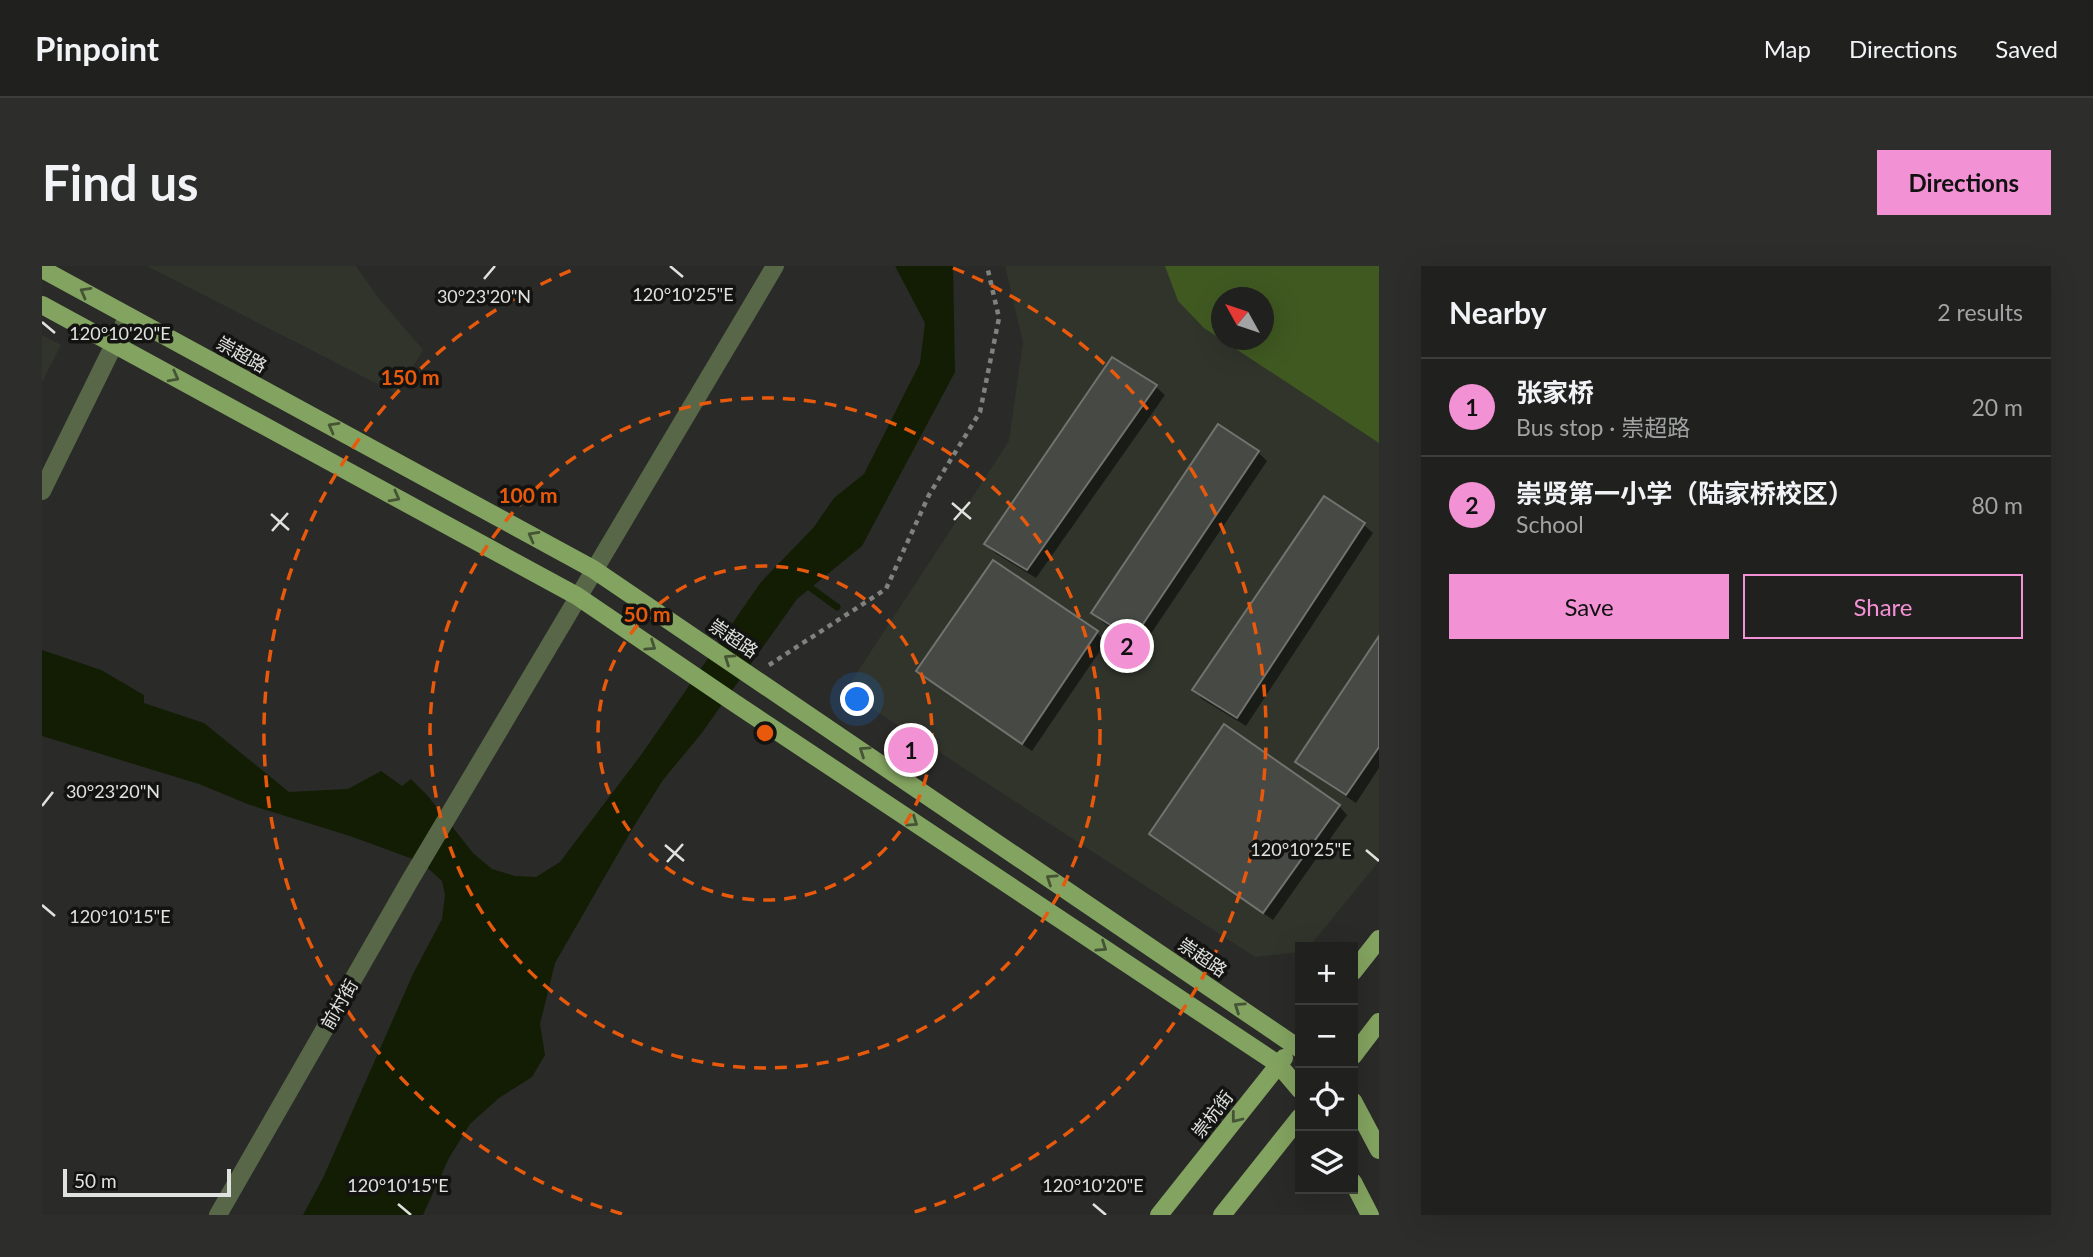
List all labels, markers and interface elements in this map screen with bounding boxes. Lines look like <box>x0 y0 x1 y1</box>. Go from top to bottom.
text: Pinpoint <box>35 28 159 68</box>
text: Map <box>1764 34 1811 63</box>
text: Directions <box>1849 34 1957 63</box>
text: Saved <box>1995 34 2058 63</box>
button: Directions <box>1877 150 2051 215</box>
text: Find us <box>42 153 199 211</box>
text: 120°10'25"E <box>632 283 734 305</box>
text: 30°23'20"N <box>437 285 531 307</box>
one-way arrow <box>80 287 92 300</box>
north arrow <box>1211 287 1274 350</box>
text: Nearby <box>1449 294 1547 330</box>
text: 2 results <box>1937 298 2023 326</box>
text: 120°10'20"E <box>69 322 171 344</box>
street label: 崇超路 <box>213 331 271 377</box>
text: 150 m <box>380 364 440 389</box>
one-way arrow <box>167 368 179 382</box>
text: 张家桥 <box>1516 376 1594 408</box>
text: 1 <box>1465 393 1479 421</box>
text: 20 m <box>1972 393 2023 421</box>
text: Bus stop · 崇超路 <box>1516 413 1690 441</box>
one-way arrow <box>328 422 341 436</box>
text: 崇贤第一小学（陆家桥校区） <box>1516 477 1854 509</box>
text: 100 m <box>498 482 558 507</box>
one-way arrow <box>388 489 401 502</box>
text: 2 <box>1465 491 1479 519</box>
text: 80 m <box>1972 491 2023 519</box>
text: School <box>1516 510 1584 538</box>
one-way arrow <box>528 531 540 544</box>
button: Save <box>1449 574 1729 639</box>
button: Share <box>1743 574 2023 639</box>
text: 50 m <box>623 601 671 626</box>
street label: 崇超路 <box>705 614 763 662</box>
pin: 2 <box>1104 620 1150 672</box>
one-way arrow <box>644 638 657 651</box>
one-way arrow <box>724 655 737 668</box>
your location <box>840 682 874 716</box>
centre of rings <box>753 721 777 745</box>
pin: 1 <box>888 724 934 776</box>
one-way arrow <box>858 746 871 759</box>
text: 30°23'20"N <box>66 780 160 802</box>
one-way arrow <box>905 813 918 826</box>
text: 120°10'25"E <box>1250 838 1352 860</box>
one-way arrow <box>1046 874 1059 887</box>
text: 120°10'15"E <box>69 905 171 927</box>
street label: 崇超路 <box>1174 933 1232 981</box>
one-way arrow <box>1094 939 1107 952</box>
map controls <box>1295 942 1358 1194</box>
button: + <box>1295 942 1358 1005</box>
street label: 前村街 <box>316 975 362 1033</box>
one-way arrow <box>1234 1002 1247 1015</box>
button: − <box>1295 1005 1358 1068</box>
button: locate <box>1295 1068 1358 1131</box>
street label: 崇杭街 <box>1187 1086 1237 1142</box>
one-way arrow <box>1231 1110 1244 1122</box>
button: layers <box>1295 1131 1358 1194</box>
scale bar <box>63 1166 231 1198</box>
text: 50 m <box>74 1169 117 1192</box>
text: 120°10'15"E <box>347 1174 449 1196</box>
text: 120°10'20"E <box>1042 1174 1144 1196</box>

